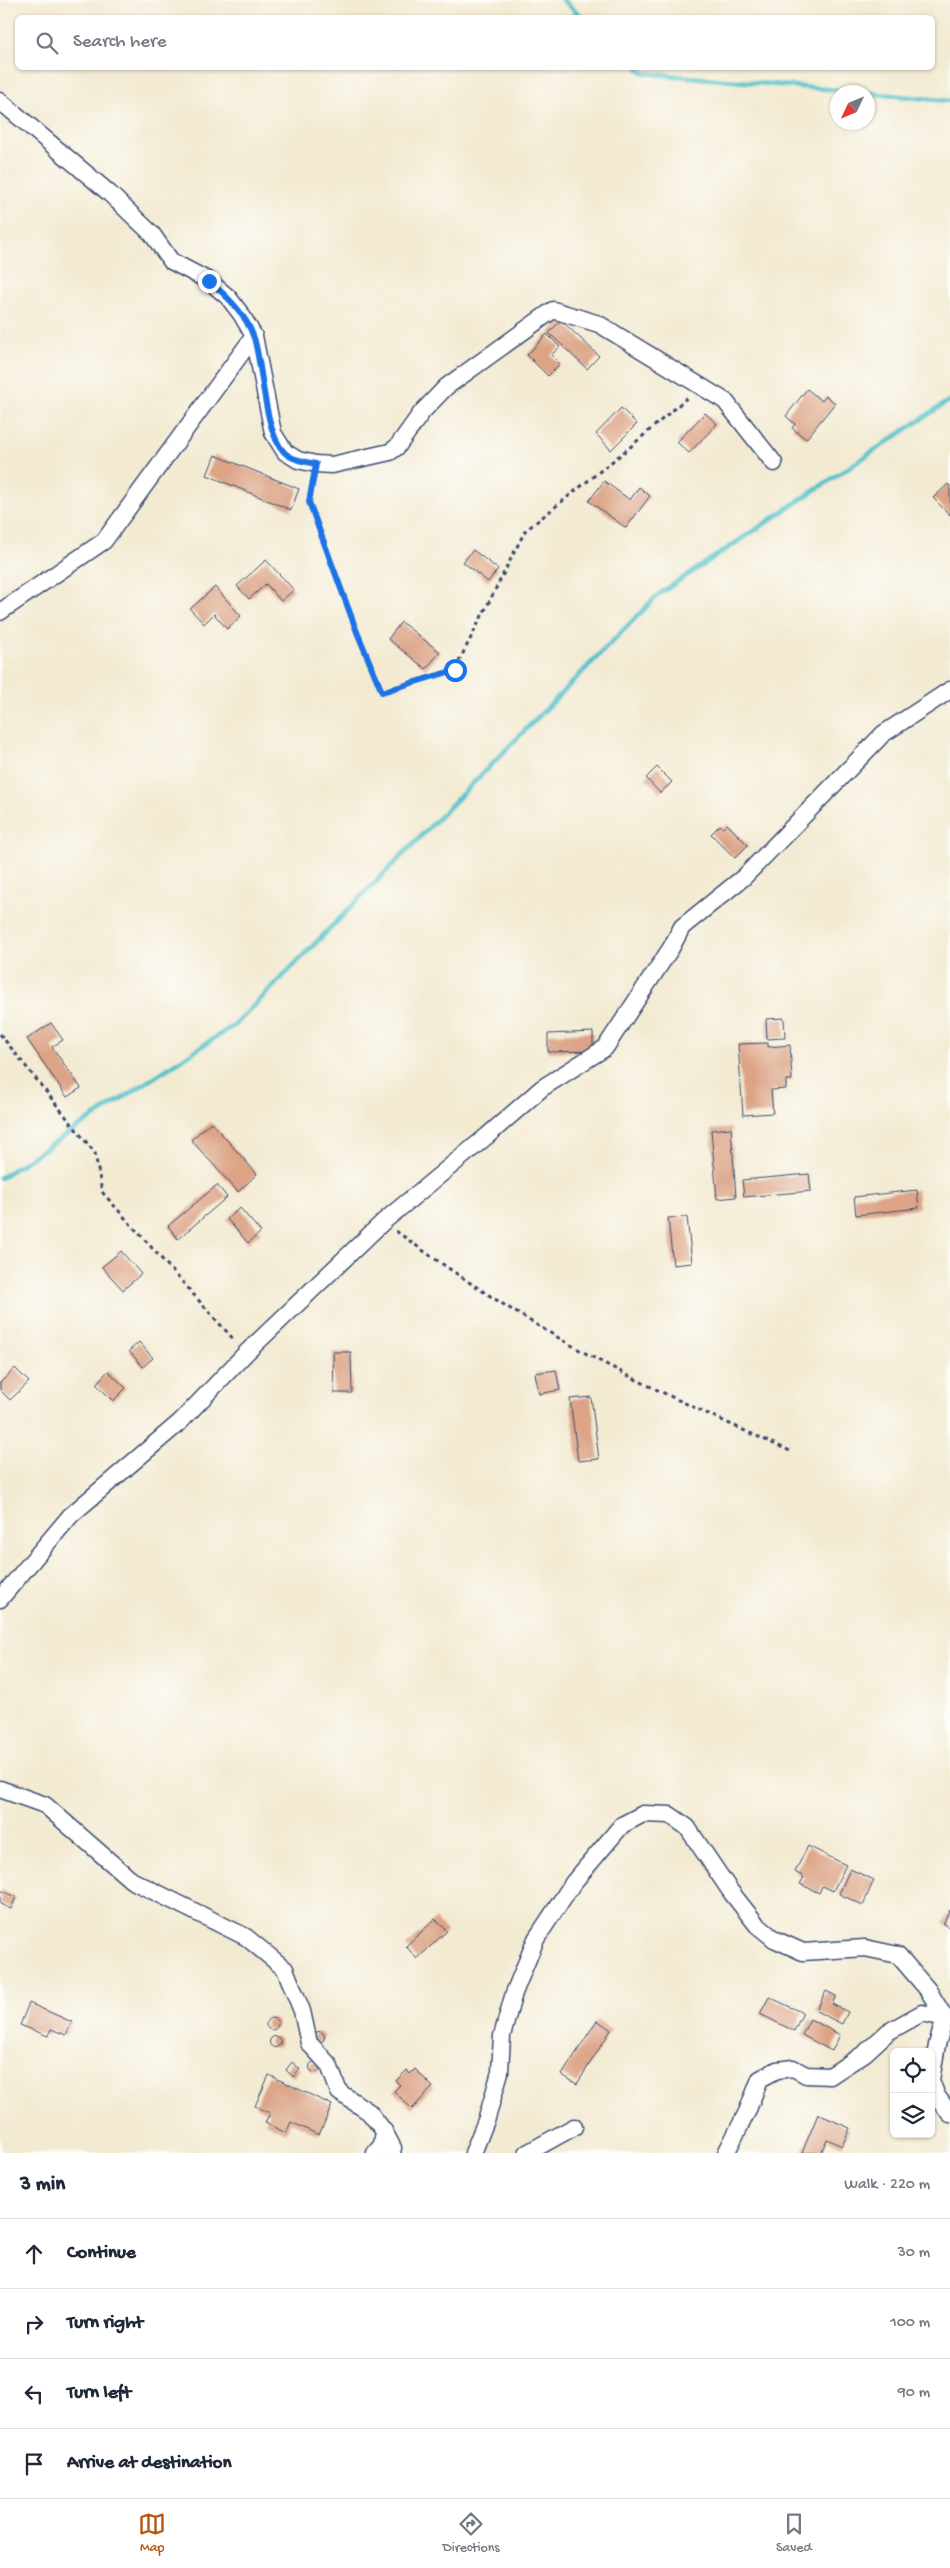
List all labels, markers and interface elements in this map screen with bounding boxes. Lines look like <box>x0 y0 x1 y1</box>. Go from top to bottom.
search box <box>15 15 935 70</box>
icon: search <box>33 29 61 57</box>
text: Search here <box>73 31 167 54</box>
north arrow <box>830 85 875 130</box>
route end <box>198 270 221 293</box>
route start <box>444 659 467 682</box>
map controls <box>890 2048 935 2138</box>
button: locate <box>890 2048 935 2093</box>
button: layers <box>890 2093 935 2138</box>
text: 3 min <box>20 2173 65 2198</box>
text: Walk · 220 m <box>844 2176 930 2195</box>
icon: ahead <box>20 2240 48 2268</box>
text: Continue <box>67 2242 136 2265</box>
text: 30 m <box>897 2244 930 2263</box>
icon: right <box>20 2310 48 2338</box>
text: Turn right <box>67 2312 143 2335</box>
text: 100 m <box>890 2314 930 2333</box>
icon: left <box>20 2380 48 2408</box>
text: Turn left <box>67 2382 131 2405</box>
text: 90 m <box>898 2384 930 2403</box>
icon: arrive <box>20 2450 48 2478</box>
text: Arrive at destination <box>67 2452 231 2475</box>
tab: Map <box>138 2510 166 2557</box>
tab: Directions <box>443 2510 500 2557</box>
tab: Saved <box>776 2510 812 2557</box>

